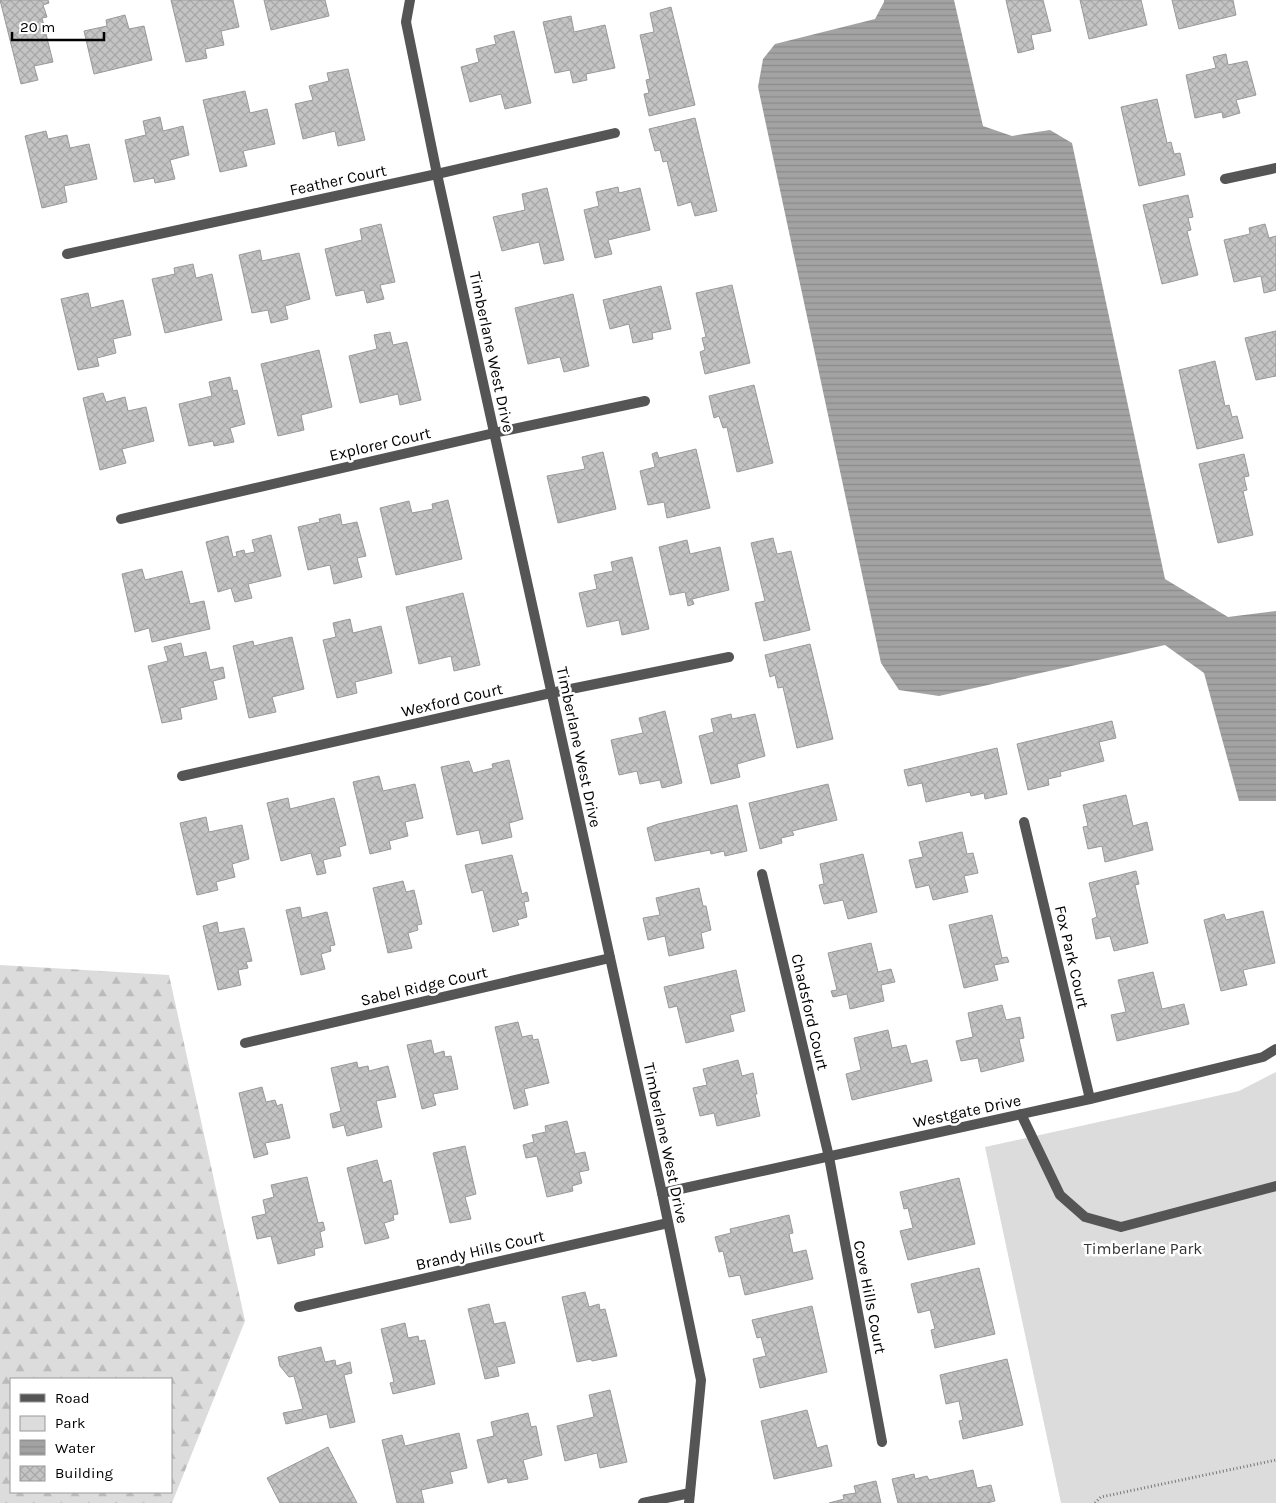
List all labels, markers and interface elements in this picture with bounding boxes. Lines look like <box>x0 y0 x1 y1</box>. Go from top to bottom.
scale bar <box>12 10 105 42</box>
text: 20 m <box>20 18 55 36</box>
street label: Feather Court <box>288 160 388 200</box>
street label: Timberlane West Drive <box>466 270 518 434</box>
street label: Explorer Court <box>328 423 432 465</box>
street label: Timberlane West Drive <box>553 665 605 829</box>
street label: Wexford Court <box>399 679 505 721</box>
street label: Fox Park Court <box>1051 904 1093 1010</box>
street label: Chadsford Court <box>787 952 833 1072</box>
street label: Sabel Ridge Court <box>359 962 489 1010</box>
street label: Timberlane West Drive <box>640 1061 692 1225</box>
street label: Westgate Drive <box>911 1090 1023 1132</box>
street label: Brandy Hills Court <box>414 1226 546 1274</box>
street label: Cove Hills Court <box>850 1239 890 1355</box>
park label: Timberlane Park <box>1084 1239 1202 1258</box>
legend <box>10 1378 172 1493</box>
text: Road <box>55 1389 90 1407</box>
text: Park <box>55 1414 85 1432</box>
text: Water <box>55 1439 96 1457</box>
text: Building <box>55 1464 113 1482</box>

